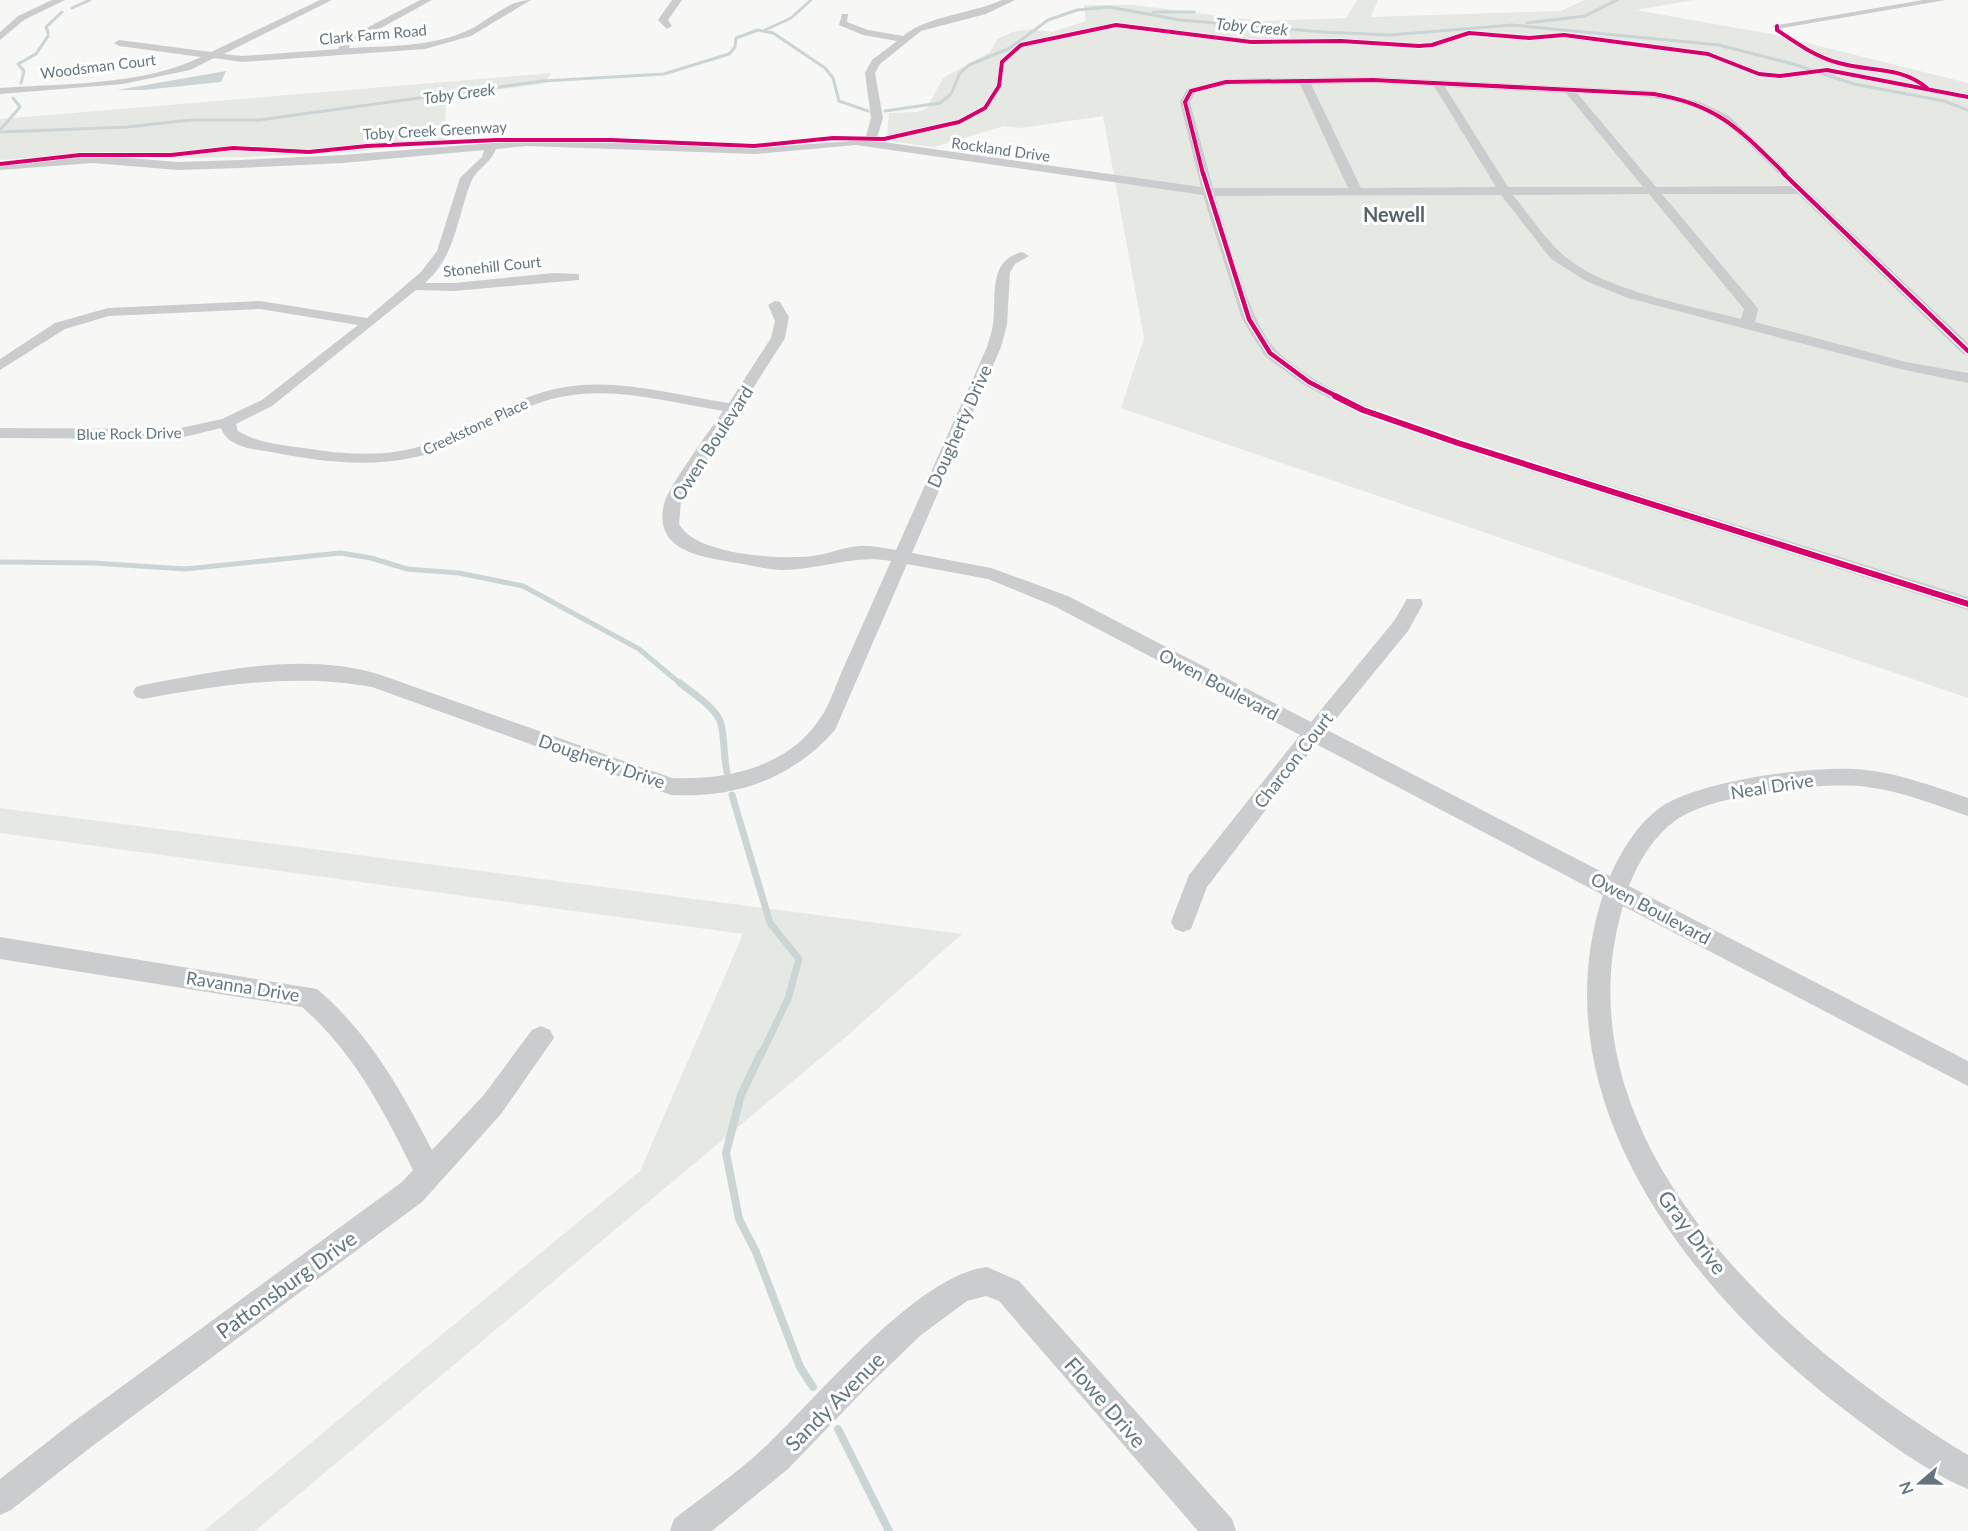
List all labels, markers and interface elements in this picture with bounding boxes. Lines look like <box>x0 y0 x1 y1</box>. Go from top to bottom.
water label: Toby Creek <box>1215 13 1289 39</box>
street label: Clark Farm Road <box>319 20 427 48</box>
street label: Woodsman Court <box>39 50 157 82</box>
water label: Toby Creek <box>422 78 497 107</box>
street label: Toby Creek Greenway <box>363 117 508 143</box>
street label: Rockland Drive <box>950 133 1052 165</box>
district label: Newell <box>1363 202 1425 226</box>
street label: Stonehill Court <box>442 252 542 280</box>
street label: Dougherty Drive <box>922 361 996 491</box>
street label: Owen Boulevard <box>667 382 757 504</box>
street label: Creekstone Place <box>420 394 531 458</box>
street label: Blue Rock Drive <box>76 423 182 443</box>
street label: Owen Boulevard <box>1155 643 1283 725</box>
street label: Charcon Court <box>1249 707 1338 812</box>
street label: Dougherty Drive <box>536 729 668 793</box>
street label: Neal Drive <box>1729 769 1815 803</box>
street label: Owen Boulevard <box>1587 867 1715 949</box>
street label: Ravanna Drive <box>185 966 301 1006</box>
street label: Gray Drive <box>1653 1185 1733 1279</box>
street label: Pattonsburg Drive <box>211 1225 361 1343</box>
street label: Sandy Avenue <box>779 1346 889 1456</box>
street label: Flowe Drive <box>1060 1352 1152 1452</box>
north arrow <box>1890 1453 1950 1513</box>
text: N <box>1894 1479 1916 1497</box>

